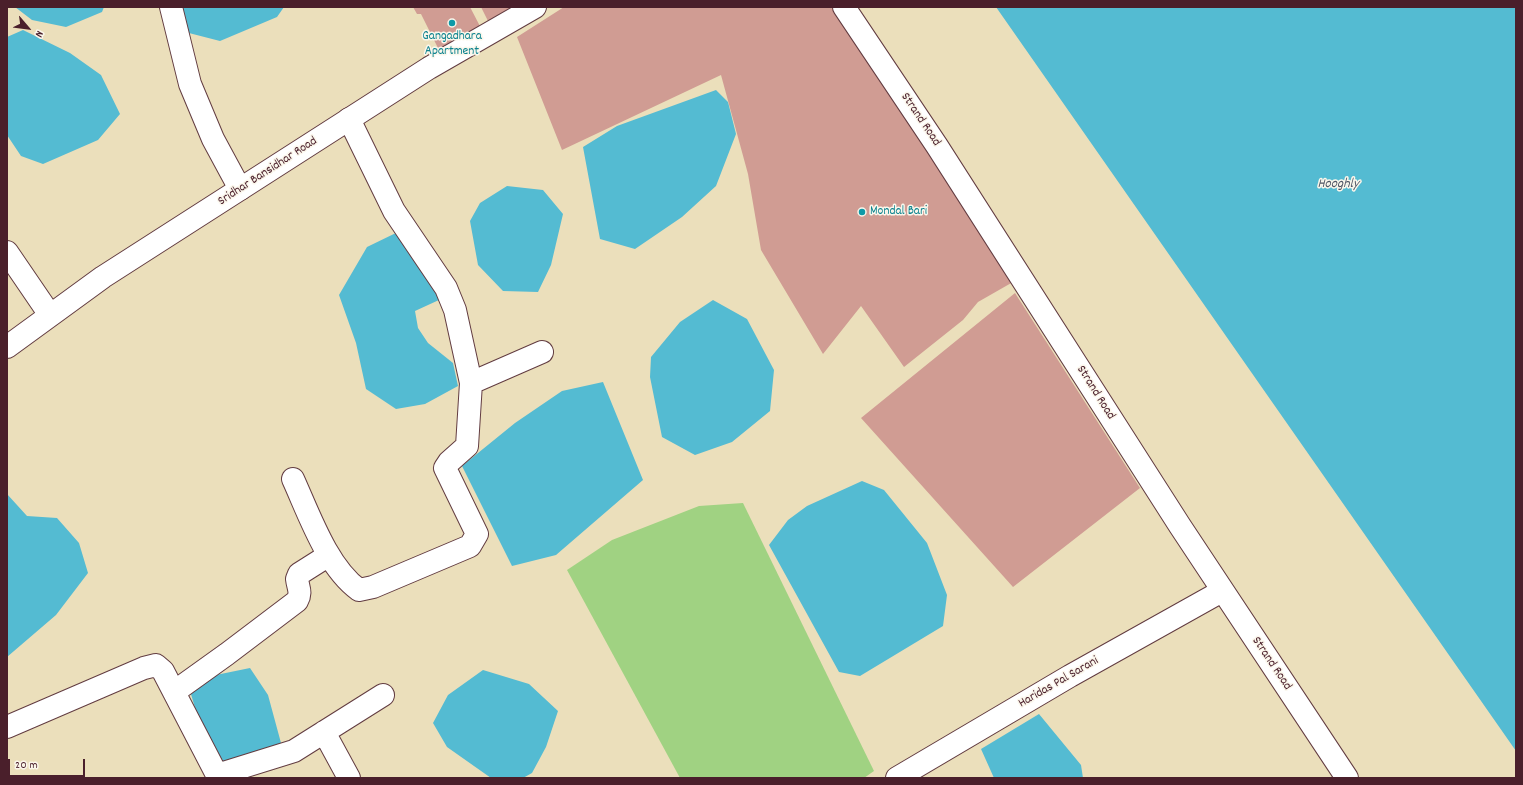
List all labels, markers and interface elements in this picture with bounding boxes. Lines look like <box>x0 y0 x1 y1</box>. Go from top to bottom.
north arrow <box>8 8 48 48</box>
marker: Gangadhara Apartment <box>447 18 457 28</box>
text: N <box>30 27 47 40</box>
place label: Gangadhara Apartment <box>422 29 482 60</box>
street label: Strand Road <box>897 90 943 150</box>
street label: Sridhar Bansidhar Road <box>215 134 321 210</box>
water label: Hooghly <box>1317 177 1359 193</box>
place label: Mondal Bari <box>870 204 927 220</box>
marker: Mondal Bari <box>857 207 867 217</box>
street label: Strand Road <box>1072 363 1118 423</box>
street label: Strand Road <box>1248 634 1294 694</box>
street label: Haridas Pal Sarani <box>1016 654 1102 712</box>
scale bar <box>10 751 87 777</box>
text: 20 m <box>15 757 38 774</box>

